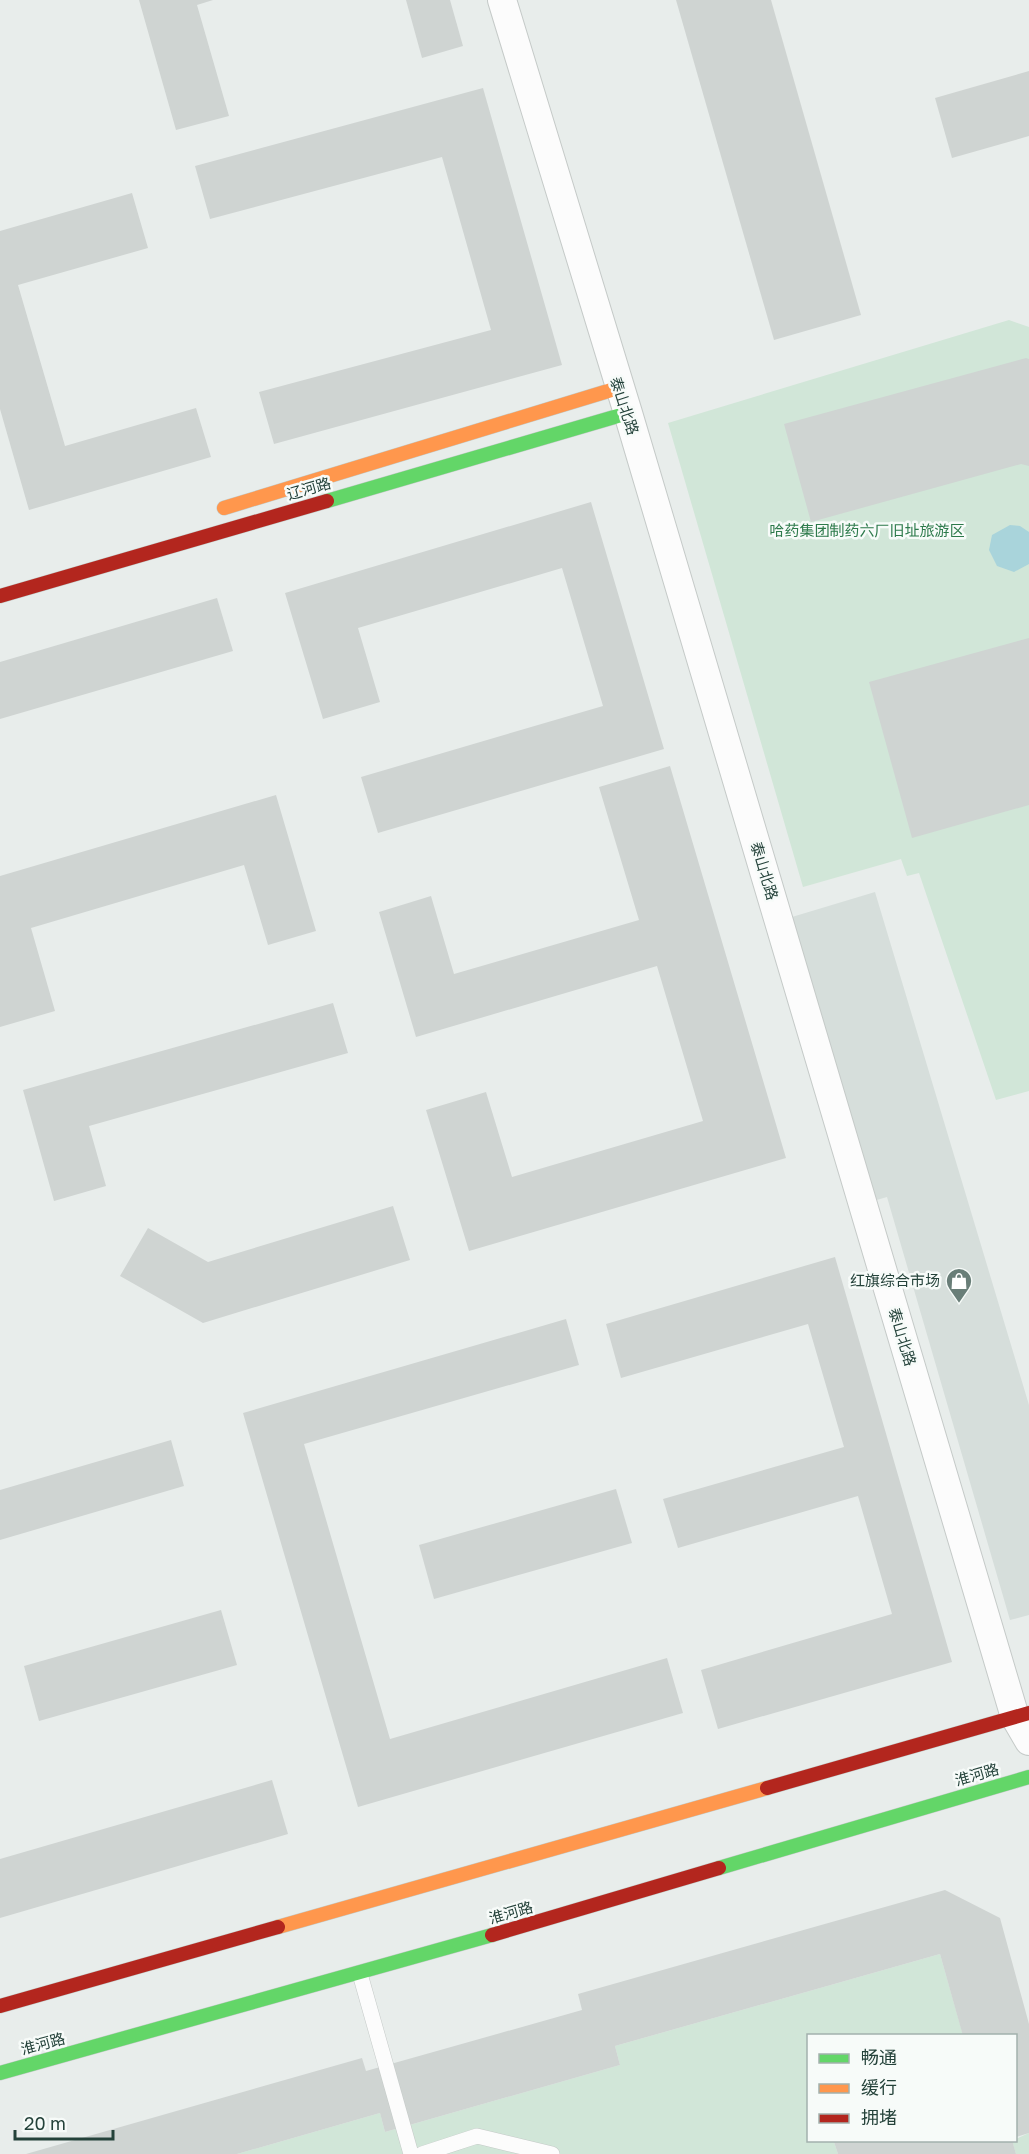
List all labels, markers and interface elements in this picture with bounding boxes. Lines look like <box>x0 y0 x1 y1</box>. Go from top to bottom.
street label: 泰山北路 <box>607 374 643 437</box>
street label: 辽河路 <box>285 473 333 503</box>
park label: 哈药集团制药六厂旧址旅游区 <box>769 521 965 539</box>
street label: 泰山北路 <box>748 839 782 902</box>
shop icon: 红旗综合市场 <box>944 1266 974 1304</box>
place label: 红旗综合市场 <box>850 1271 940 1289</box>
street label: 泰山北路 <box>886 1305 920 1368</box>
street label: 淮河路 <box>953 1759 1001 1789</box>
street label: 淮河路 <box>487 1897 535 1927</box>
street label: 淮河路 <box>19 2029 67 2058</box>
legend <box>807 2034 1017 2142</box>
text: 畅通 <box>861 2046 897 2068</box>
text: 缓行 <box>861 2076 897 2098</box>
scale bar <box>15 2103 112 2141</box>
text: 拥堵 <box>861 2106 897 2128</box>
text: 20 m <box>24 2112 66 2134</box>

